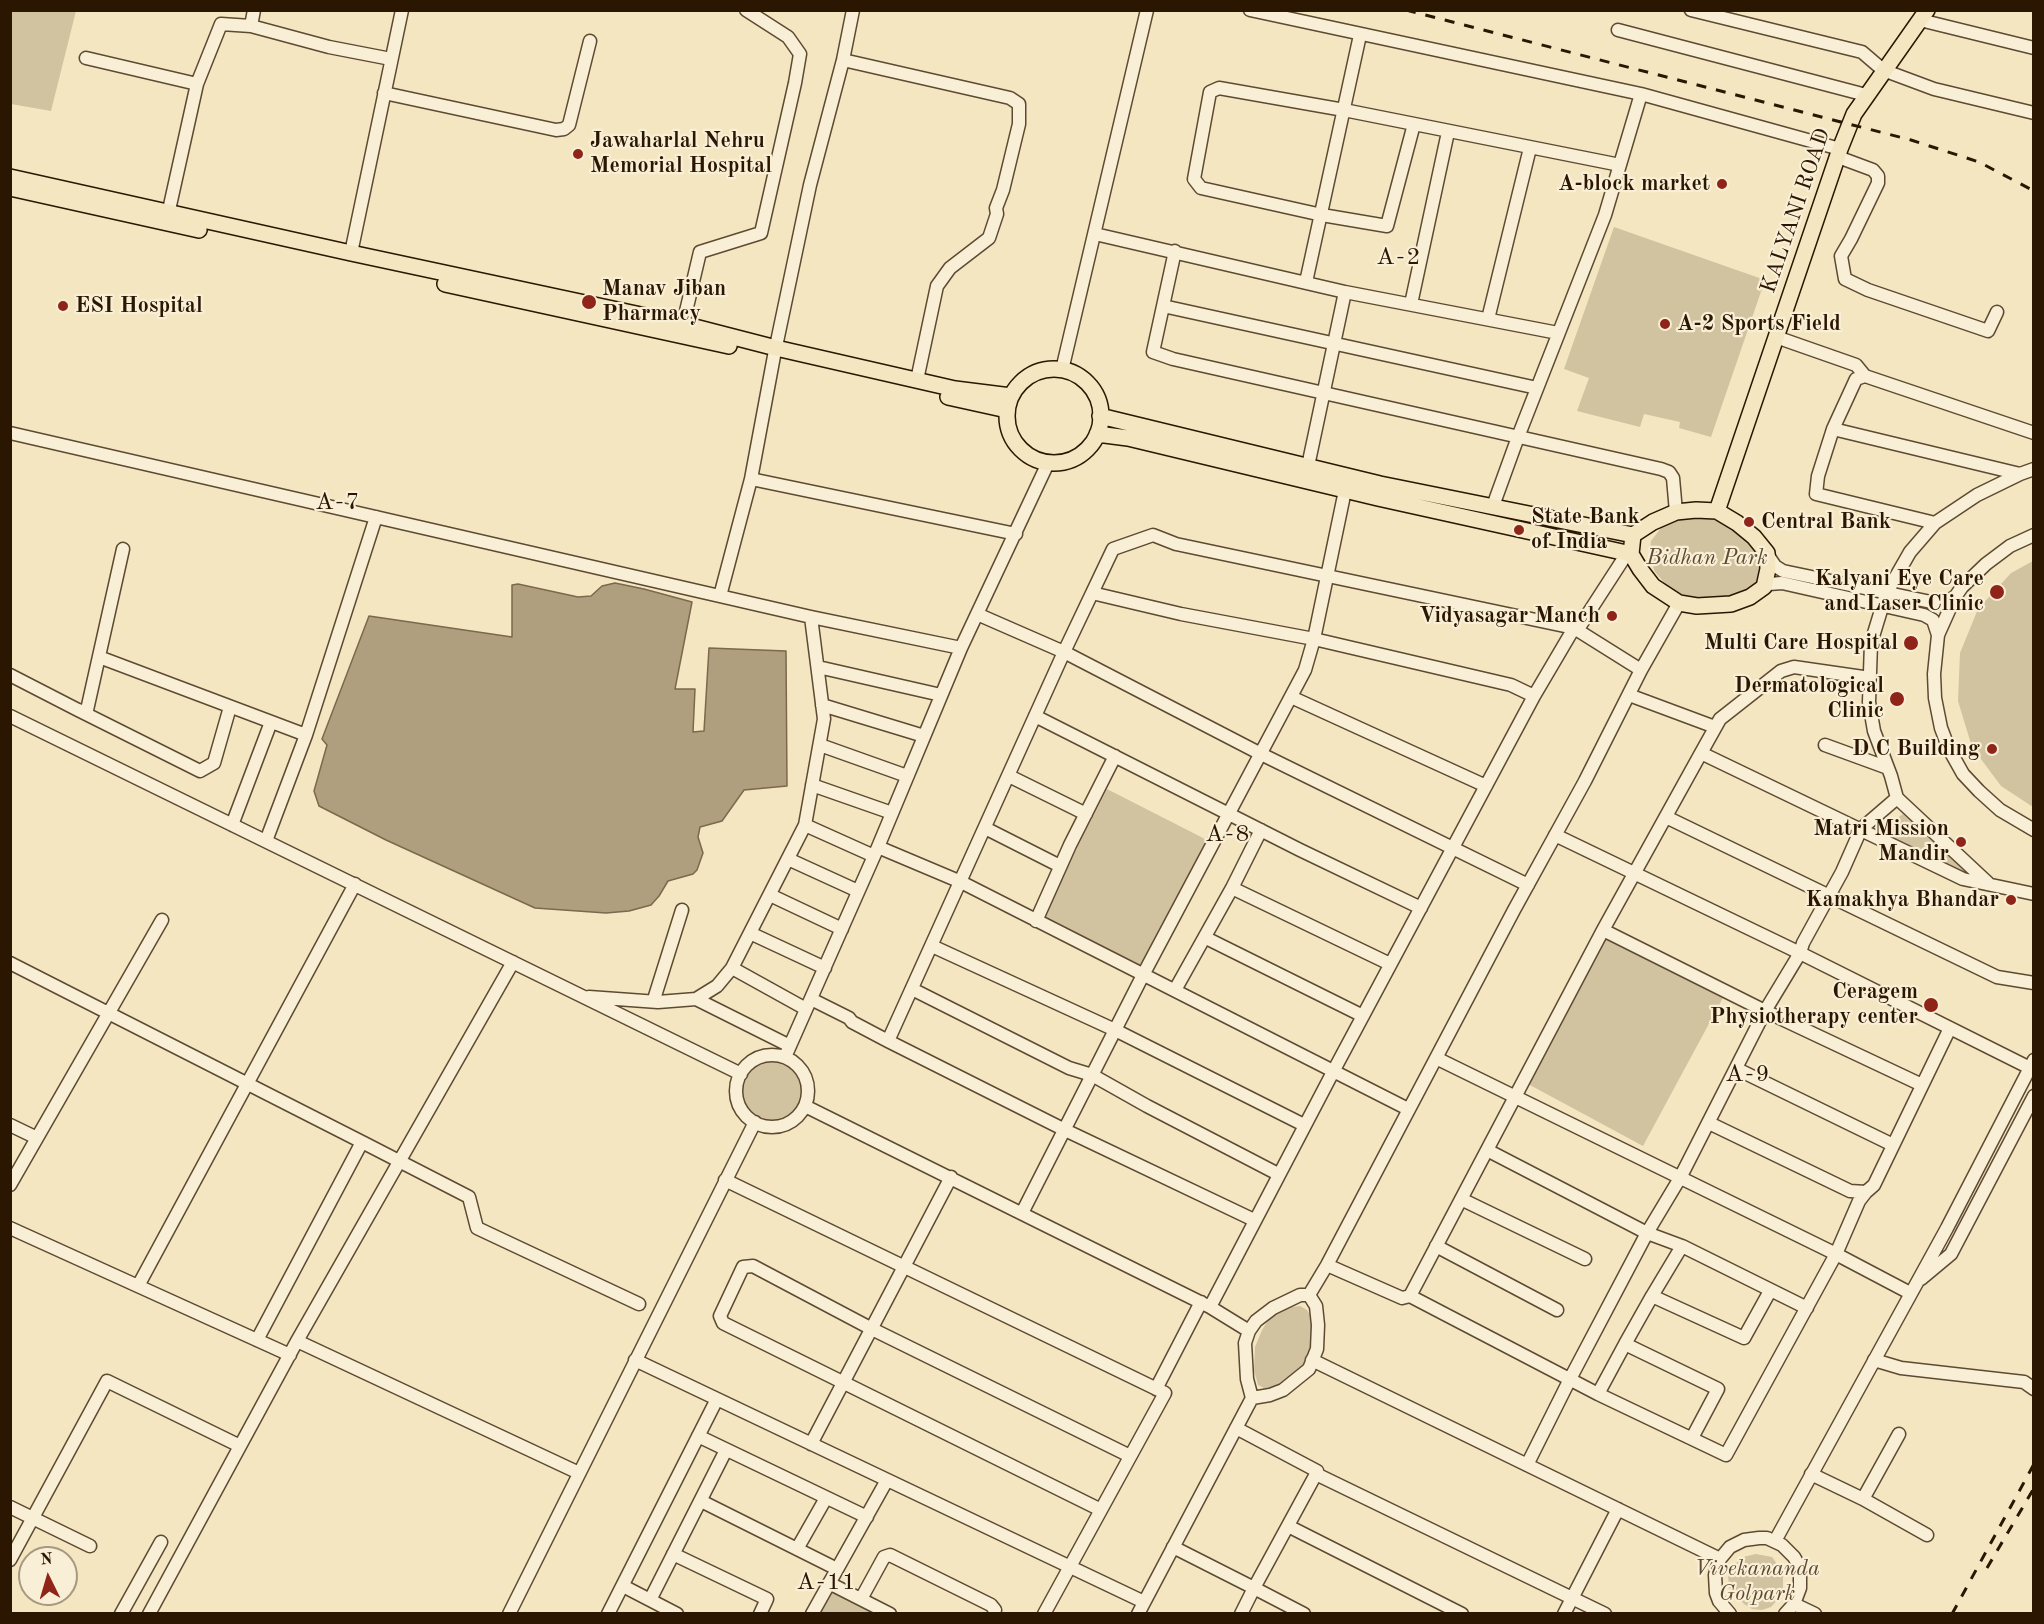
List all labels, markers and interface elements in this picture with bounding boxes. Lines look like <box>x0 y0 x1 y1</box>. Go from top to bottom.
street label: KALYANI ROAD <box>1755 125 1837 297</box>
place label: Jawaharlal Nehru Memorial Hospital <box>590 128 772 180</box>
marker: Jawaharlal Nehru Memorial Hospital <box>571 147 585 161</box>
place label: A-block market <box>1558 171 1710 197</box>
marker: A-block market <box>1715 177 1729 191</box>
district label: A-2 <box>1376 244 1422 272</box>
place label: Manav Jiban Pharmacy <box>602 276 726 328</box>
place label: ESI Hospital <box>75 293 203 319</box>
marker: Manav Jiban Pharmacy <box>580 293 598 311</box>
marker: ESI Hospital <box>56 299 70 313</box>
place label: A-2 Sports Field <box>1677 311 1841 337</box>
marker: A-2 Sports Field <box>1658 317 1672 331</box>
district label: A-7 <box>315 489 361 517</box>
place label: State Bank of India <box>1531 504 1640 556</box>
place label: Central Bank <box>1761 509 1891 535</box>
marker: Central Bank <box>1742 515 1756 529</box>
marker: State Bank of India <box>1512 523 1526 537</box>
park label: Bidhan Park <box>1646 545 1768 571</box>
place label: Kalyani Eye Care and Laser Clinic <box>1815 566 1984 618</box>
marker: Kalyani Eye Care and Laser Clinic <box>1988 583 2006 601</box>
place label: Vidyasagar Manch <box>1419 603 1600 629</box>
marker: Vidyasagar Manch <box>1605 609 1619 623</box>
place label: Multi Care Hospital <box>1704 630 1898 656</box>
marker: Multi Care Hospital <box>1902 634 1920 652</box>
place label: Dermatological Clinic <box>1734 673 1884 724</box>
marker: Dermatological Clinic <box>1888 690 1906 708</box>
place label: D C Building <box>1852 736 1980 762</box>
marker: D C Building <box>1985 742 1999 756</box>
place label: Matri Mission Mandir <box>1813 816 1949 867</box>
district label: A-8 <box>1205 821 1251 849</box>
marker: Matri Mission Mandir <box>1954 835 1968 849</box>
place label: Kamakhya Bhandar <box>1806 887 1999 913</box>
marker: Kamakhya Bhandar <box>2004 893 2018 907</box>
place label: Ceragem Physiotherapy center <box>1710 979 1918 1030</box>
marker: Ceragem Physiotherapy center <box>1922 996 1940 1014</box>
district label: A-9 <box>1725 1061 1771 1089</box>
north arrow <box>18 1546 78 1606</box>
text: N <box>40 1552 53 1569</box>
park label: Vivekananda Golpark <box>1694 1556 1820 1608</box>
district label: A-11 <box>796 1569 858 1597</box>

